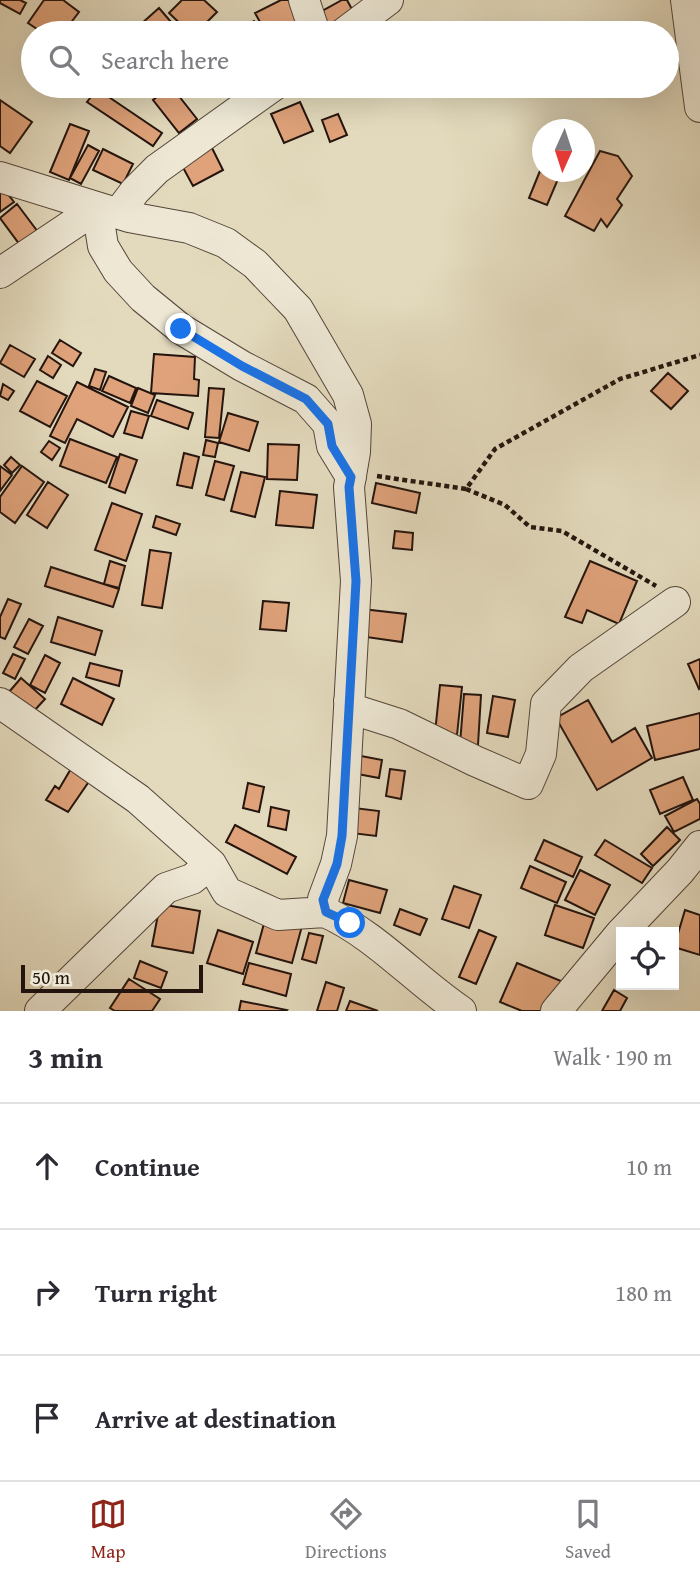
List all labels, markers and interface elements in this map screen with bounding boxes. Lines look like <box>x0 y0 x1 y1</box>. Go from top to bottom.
search box <box>21 21 679 98</box>
text: Search here <box>101 40 229 79</box>
icon: search <box>45 41 83 79</box>
north arrow <box>532 119 595 182</box>
route end <box>165 313 196 344</box>
route start <box>334 907 365 938</box>
map controls <box>616 927 679 990</box>
button: locate <box>616 927 679 990</box>
scale bar <box>21 962 203 994</box>
text: 50 m <box>32 963 70 991</box>
text: 3 min <box>28 1035 103 1079</box>
text: Walk · 190 m <box>553 1040 672 1073</box>
icon: ahead <box>28 1147 66 1185</box>
text: Continue <box>95 1147 200 1186</box>
text: 10 m <box>626 1150 672 1183</box>
icon: right <box>28 1273 66 1311</box>
text: Turn right <box>95 1273 217 1312</box>
text: 180 m <box>615 1276 672 1309</box>
icon: arrive <box>28 1399 66 1437</box>
text: Arrive at destination <box>95 1399 336 1438</box>
tab: Map <box>89 1495 127 1565</box>
tab: Directions <box>305 1495 387 1565</box>
tab: Saved <box>565 1495 611 1565</box>

